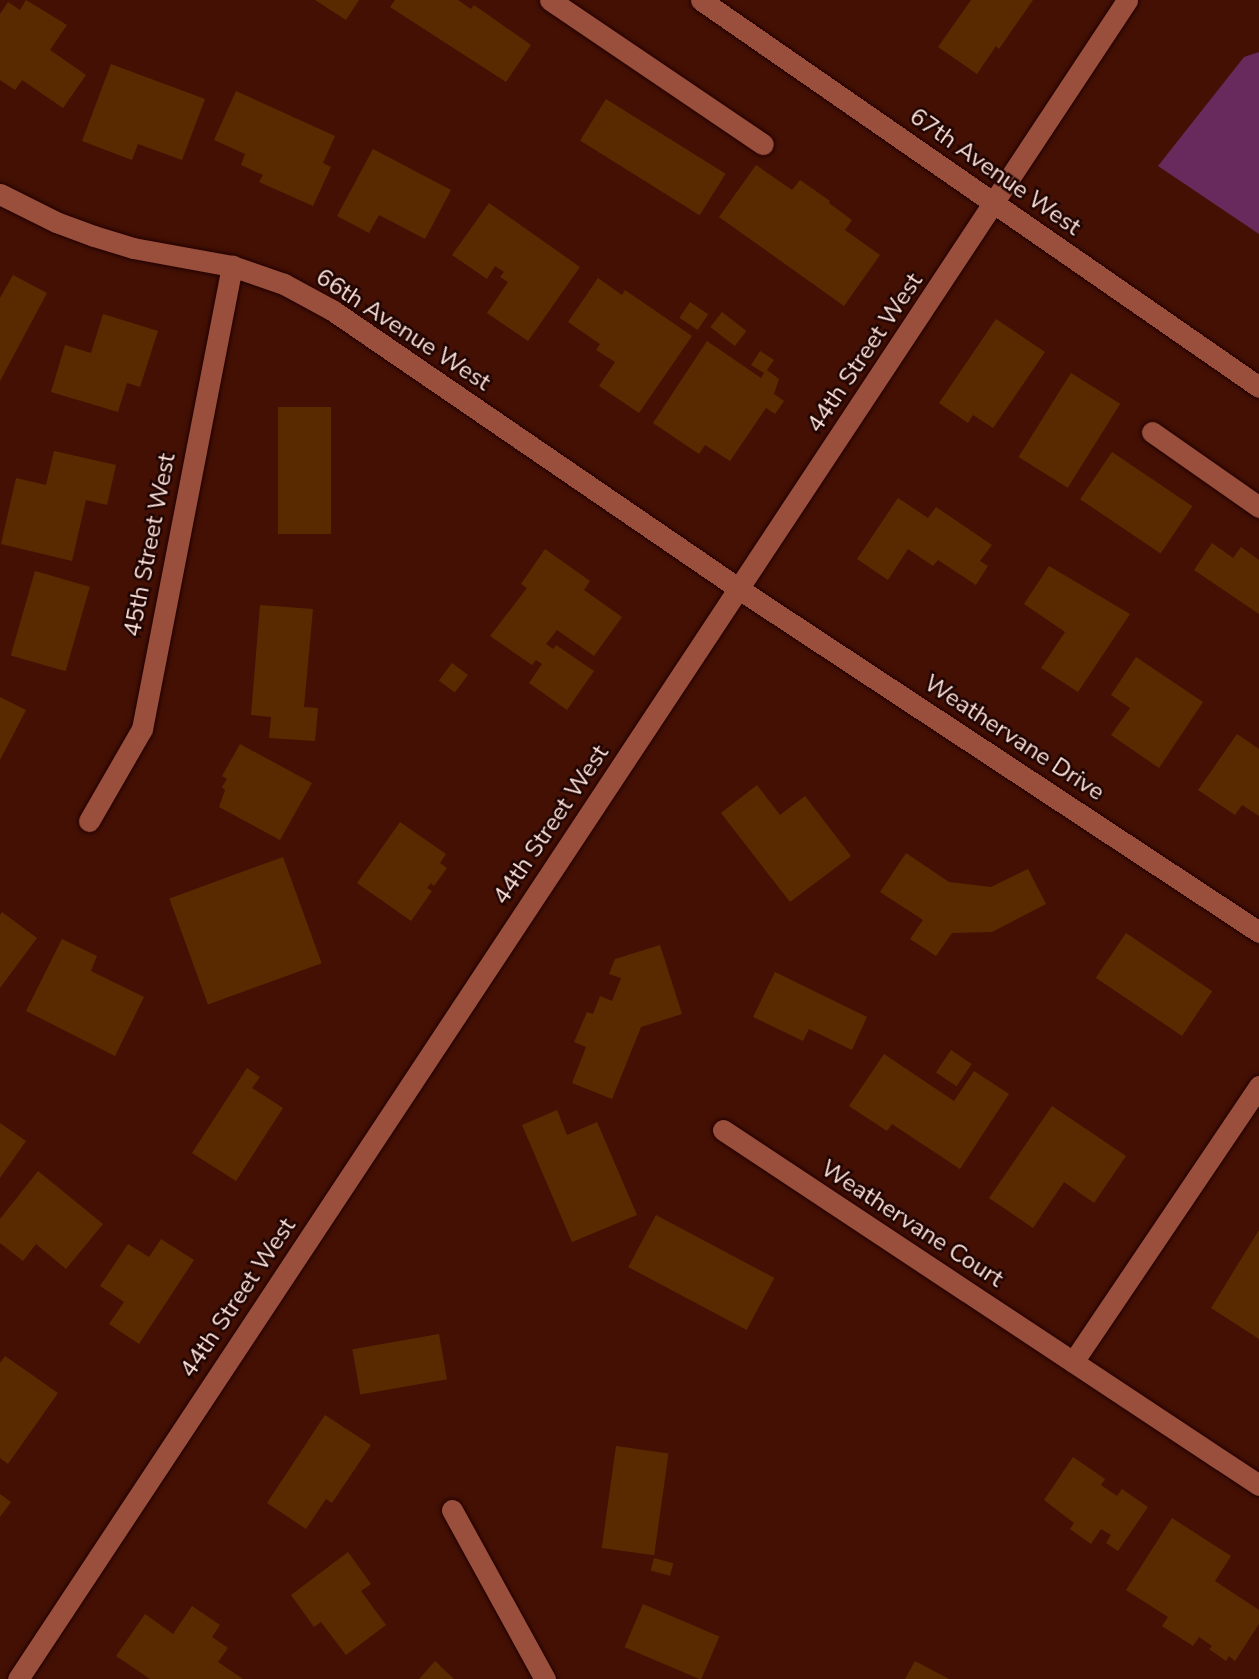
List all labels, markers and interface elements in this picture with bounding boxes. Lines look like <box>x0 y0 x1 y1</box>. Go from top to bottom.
street label: 67th Avenue West <box>904 102 1086 242</box>
street label: 66th Avenue West <box>310 263 496 397</box>
street label: 44th Street West <box>801 268 929 438</box>
street label: 45th Street West <box>118 451 182 639</box>
street label: Weathervane Drive <box>919 669 1109 807</box>
street label: 44th Street West <box>487 740 615 910</box>
street label: Weathervane Court <box>815 1154 1009 1294</box>
street label: 44th Street West <box>174 1213 302 1383</box>

